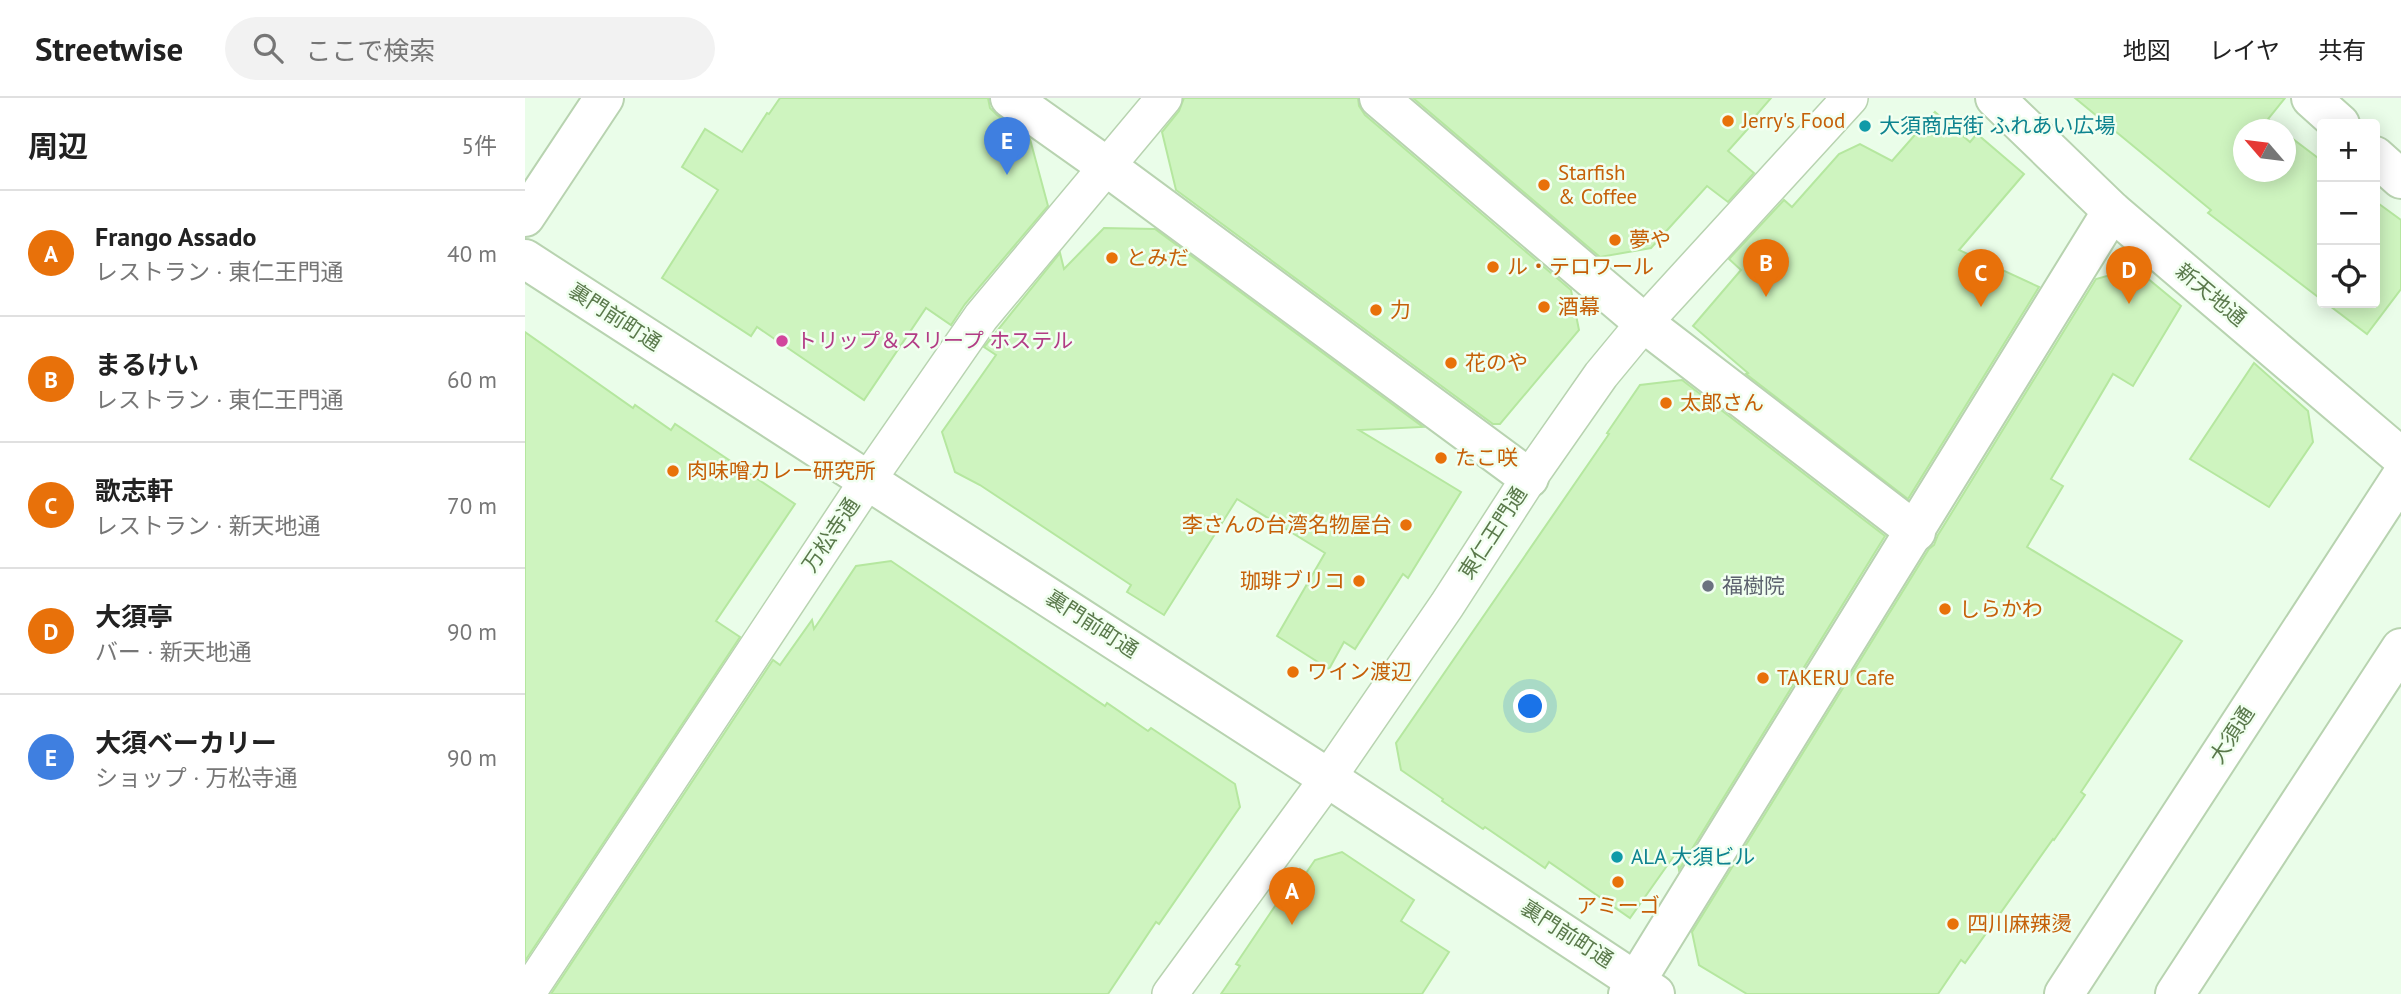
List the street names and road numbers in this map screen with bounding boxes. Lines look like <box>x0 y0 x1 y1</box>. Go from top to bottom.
street label: 新天地通 <box>2170 257 2252 332</box>
street label: 裏門前町通 <box>564 277 667 356</box>
street label: 東仁王門通 <box>1453 481 1532 584</box>
street label: 万松寺通 <box>796 492 865 577</box>
street label: 裏門前町通 <box>1041 584 1144 663</box>
street label: 大須通 <box>2203 701 2260 768</box>
street label: 裏門前町通 <box>1516 894 1619 973</box>

